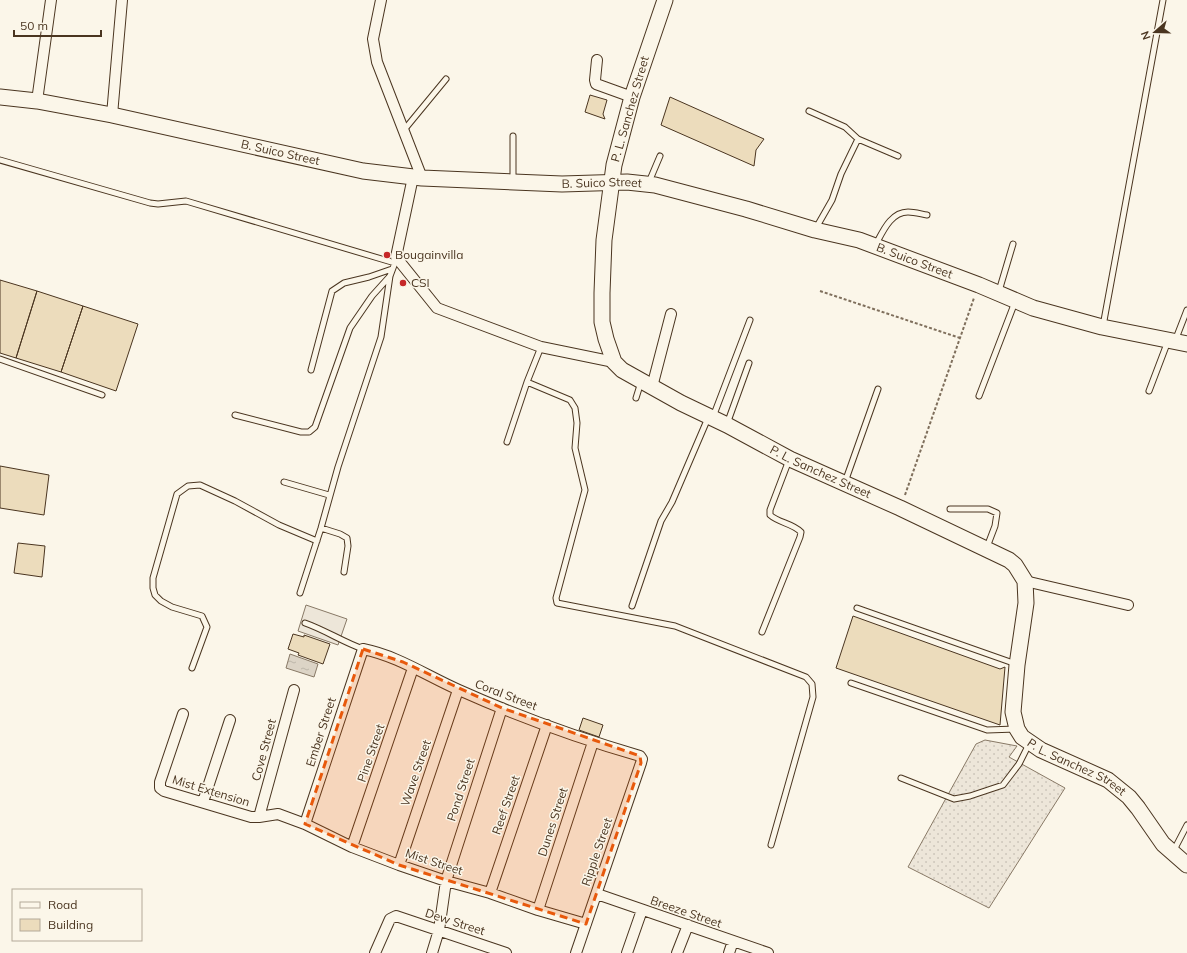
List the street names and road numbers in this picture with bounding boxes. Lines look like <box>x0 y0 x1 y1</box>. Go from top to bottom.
street label: P. L. Sanchez Street <box>607 54 652 163</box>
street label: B. Suico Street <box>240 136 321 168</box>
street label: B. Suico Street <box>561 174 643 191</box>
street label: B. Suico Street <box>874 239 955 281</box>
street label: P. L. Sanchez Street <box>768 442 874 501</box>
street label: Coral Street <box>473 676 539 713</box>
street label: Ember Street <box>302 695 339 768</box>
street label: Cove Street <box>248 717 279 783</box>
street label: Pine Street <box>354 722 387 784</box>
street label: P. L. Sanchez Street <box>1025 735 1129 799</box>
street label: Wave Street <box>397 738 434 808</box>
street label: Pond Street <box>443 757 478 823</box>
street label: Mist Extension <box>171 772 252 809</box>
street label: Reef Street <box>488 773 523 836</box>
street label: Dunes Street <box>534 785 571 858</box>
street label: Ripple Street <box>578 816 615 888</box>
street label: Mist Street <box>404 845 465 878</box>
street label: Breeze Street <box>649 892 724 931</box>
street label: Dew Street <box>423 905 487 938</box>

